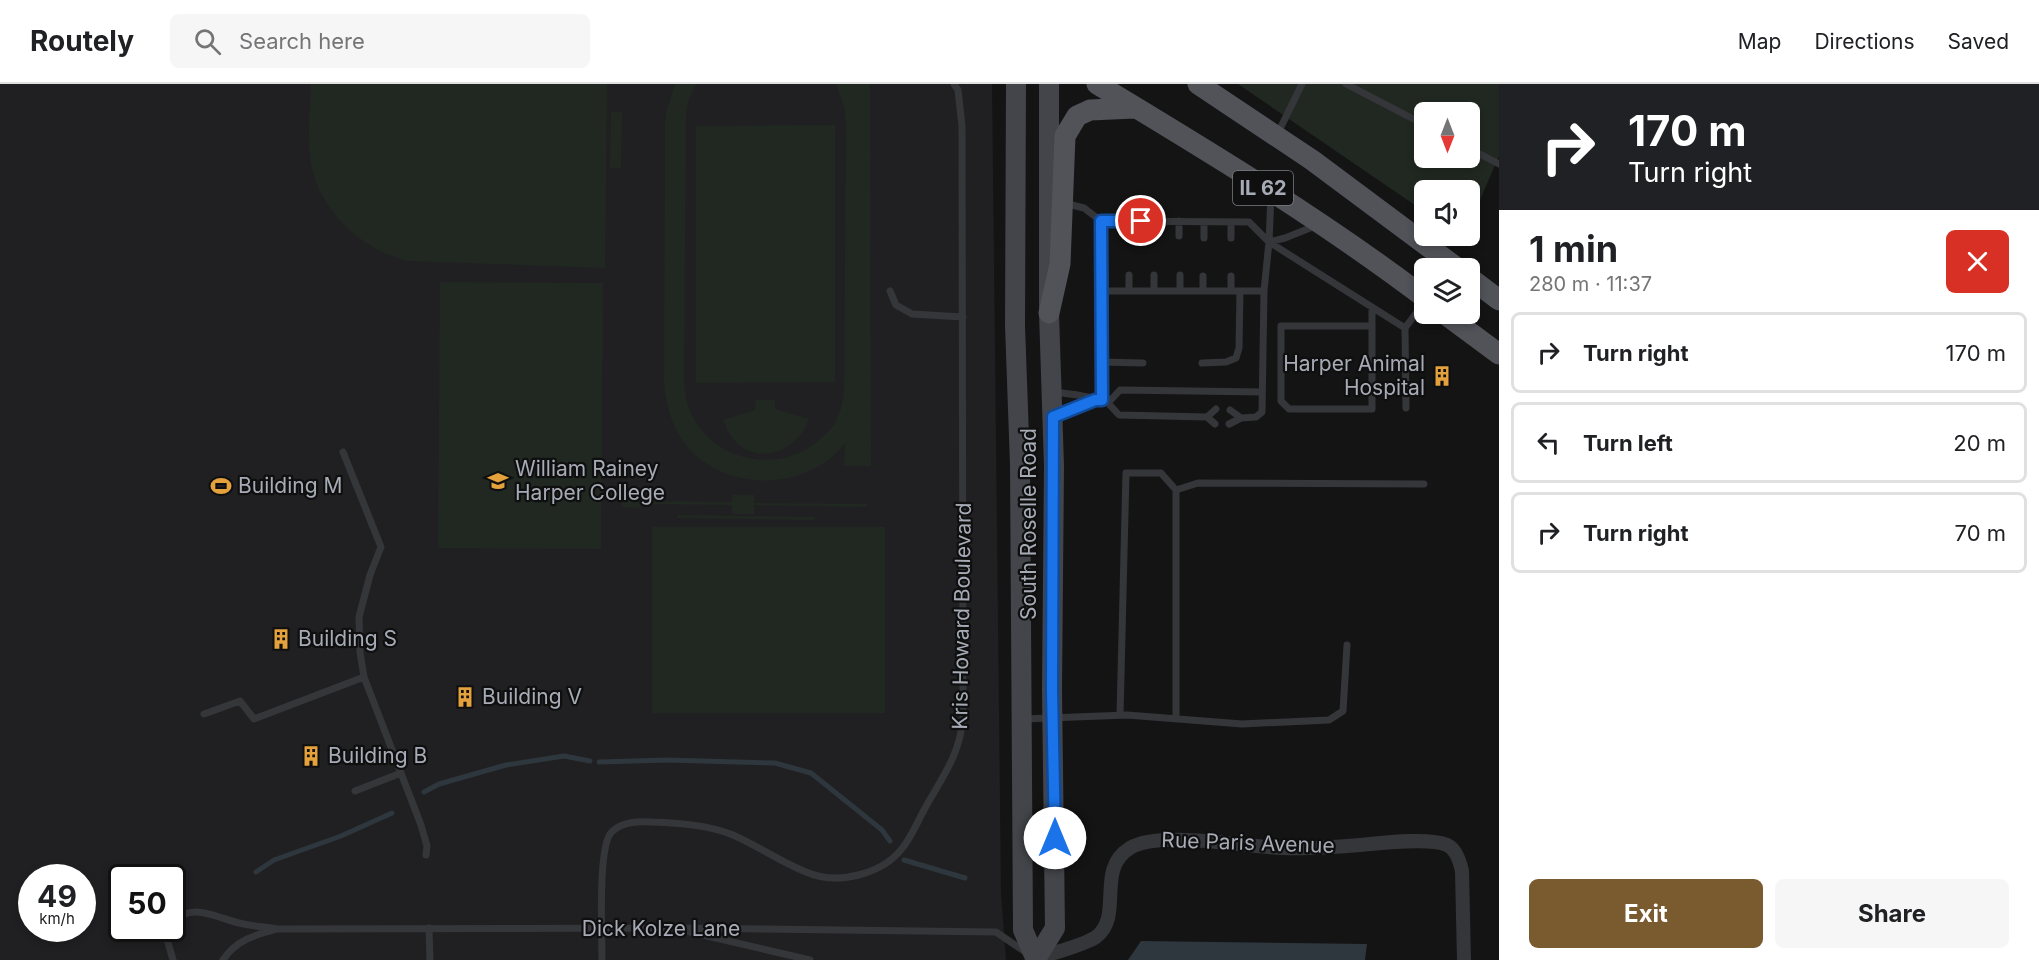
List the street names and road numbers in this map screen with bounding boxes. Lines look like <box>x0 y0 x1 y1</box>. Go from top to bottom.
road number: IL 62 <box>1233 171 1293 205</box>
street label: South Roselle Road <box>1016 428 1041 620</box>
street label: Kris Howard Boulevard <box>947 502 976 730</box>
street label: Rue Paris Avenue <box>1161 827 1335 858</box>
street label: Dick Kolze Lane <box>582 916 740 941</box>

